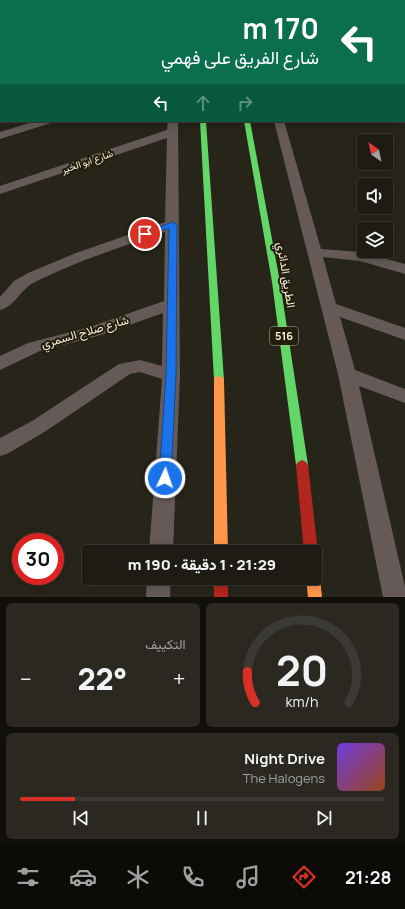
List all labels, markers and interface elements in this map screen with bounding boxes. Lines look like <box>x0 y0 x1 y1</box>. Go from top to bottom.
text: 170 m <box>243 9 319 47</box>
icon: left <box>333 16 385 68</box>
text: شارع الفريق على فهمي <box>161 45 319 69</box>
icon: left <box>150 92 172 114</box>
icon: ahead <box>192 92 214 114</box>
icon: right <box>234 92 256 114</box>
north arrow <box>357 134 393 170</box>
map controls <box>357 134 393 258</box>
street label: شارع ابو الخير <box>58 146 115 177</box>
button: sound <box>357 178 393 214</box>
pin <box>128 217 162 251</box>
button: layers <box>357 222 393 258</box>
icon: arrive <box>134 223 156 245</box>
street label: الطريق الدائري <box>271 241 300 309</box>
street label: شارع صلاح السمري <box>39 311 131 354</box>
road number: 516 <box>270 327 298 345</box>
position arrow <box>144 457 186 499</box>
speed limit sign: 30 <box>12 533 64 585</box>
text: 21:29 · 1 دقيقة · 190 m <box>128 554 276 575</box>
text: التكييف <box>145 635 186 653</box>
text: 20 <box>276 642 328 698</box>
text: 22° <box>77 658 127 699</box>
text: − <box>20 664 32 694</box>
text: + <box>173 664 185 694</box>
text: km/h <box>286 692 319 711</box>
text: Night Drive <box>244 748 325 769</box>
text: The Halogens <box>243 769 325 787</box>
icon: previous <box>70 807 92 829</box>
icon: pause <box>191 807 213 829</box>
icon: next <box>313 807 335 829</box>
icon: filters <box>14 863 42 891</box>
icon: car <box>69 863 97 891</box>
icon: climate <box>124 863 152 891</box>
icon: phone <box>179 863 207 891</box>
icon: music <box>234 863 262 891</box>
icon: directions <box>290 863 318 891</box>
text: 21:28 <box>345 865 391 889</box>

